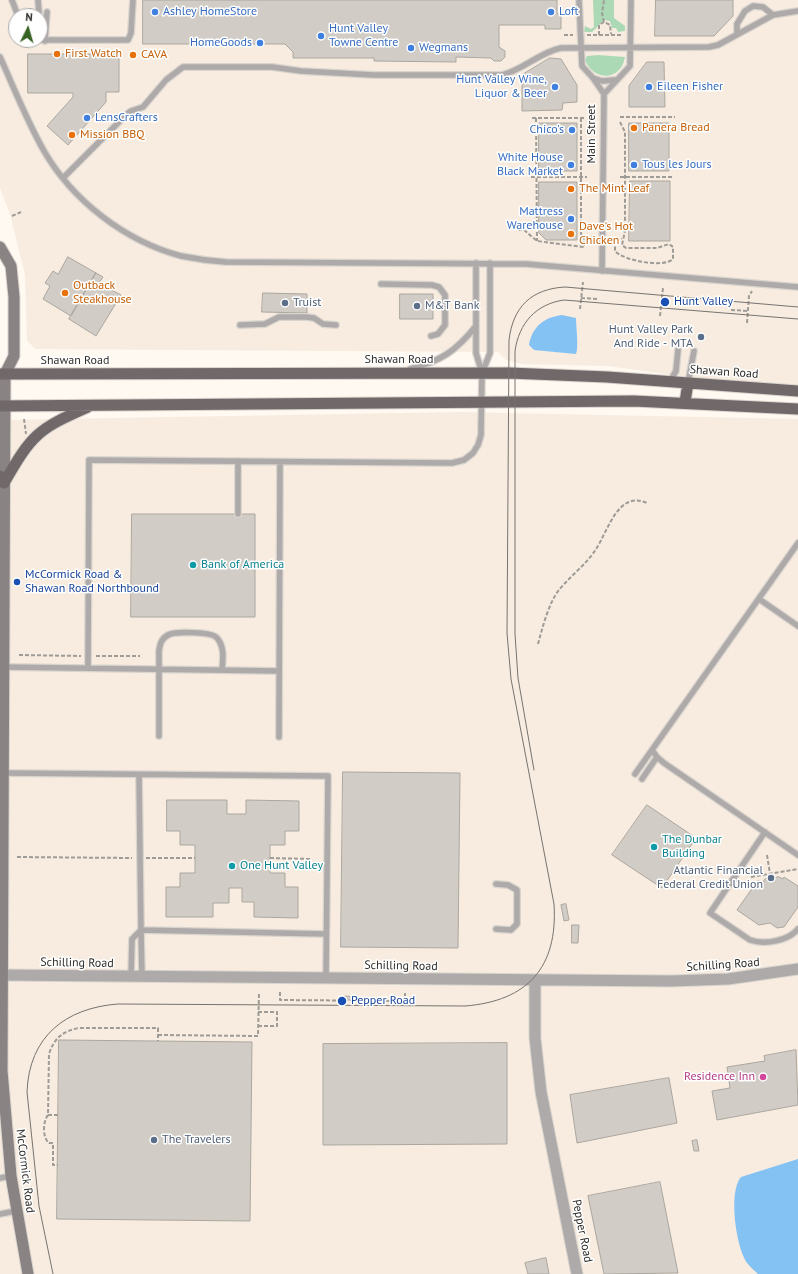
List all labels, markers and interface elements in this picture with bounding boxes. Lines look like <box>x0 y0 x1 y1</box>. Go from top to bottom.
place label: Ashley HomeStore <box>163 5 257 19</box>
place label: Loft <box>559 5 578 19</box>
marker: Ashley HomeStore <box>150 7 160 17</box>
marker: Loft <box>546 7 556 17</box>
north arrow <box>8 8 48 48</box>
text: N <box>25 10 33 24</box>
place label: Hunt Valley Towne Centre <box>329 22 398 50</box>
marker: Hunt Valley Towne Centre <box>316 31 326 41</box>
place label: HomeGoods <box>190 36 252 50</box>
marker: HomeGoods <box>255 38 265 48</box>
place label: Wegmans <box>419 41 468 55</box>
marker: Wegmans <box>406 43 416 53</box>
place label: First Watch <box>65 47 122 61</box>
place label: CAVA <box>141 48 167 62</box>
marker: First Watch <box>52 49 62 59</box>
marker: CAVA <box>128 50 138 60</box>
place label: Hunt Valley Wine, Liquor & Beer <box>456 73 547 101</box>
place label: Eileen Fisher <box>657 80 723 94</box>
marker: Hunt Valley Wine, Liquor & Beer <box>550 82 560 92</box>
marker: Eileen Fisher <box>644 82 654 92</box>
street label: Main Street <box>585 104 599 164</box>
place label: LensCrafters <box>95 111 158 125</box>
marker: LensCrafters <box>82 113 92 123</box>
place label: Panera Bread <box>642 121 710 135</box>
place label: Chico's <box>530 123 564 137</box>
marker: Panera Bread <box>629 123 639 133</box>
marker: Chico's <box>567 125 577 135</box>
place label: Mission BBQ <box>80 128 144 142</box>
marker: Mission BBQ <box>67 130 77 140</box>
place label: White House Black Market <box>497 151 563 179</box>
place label: Tous les Jours <box>642 158 712 172</box>
marker: White House Black Market <box>566 160 576 170</box>
marker: Tous les Jours <box>629 160 639 170</box>
place label: The Mint Leaf <box>579 182 649 196</box>
marker: The Mint Leaf <box>566 184 576 194</box>
place label: Mattress Warehouse <box>507 205 563 233</box>
marker: Mattress Warehouse <box>566 214 576 224</box>
place label: Dave's Hot Chicken <box>579 220 633 248</box>
marker: Dave's Hot Chicken <box>566 229 576 239</box>
place label: Outback Steakhouse <box>73 279 132 307</box>
marker: Outback Steakhouse <box>60 288 70 298</box>
place label: Hunt Valley <box>674 295 733 309</box>
place label: Truist <box>293 296 321 310</box>
marker: Hunt Valley <box>659 296 671 308</box>
marker: Truist <box>280 298 290 308</box>
place label: M&T Bank <box>425 299 479 313</box>
marker: M&T Bank <box>412 301 422 311</box>
place label: Hunt Valley Park And Ride - MTA <box>609 323 693 351</box>
marker: Hunt Valley Park And Ride - MTA <box>696 332 706 342</box>
street label: Shawan Road <box>365 353 433 367</box>
street label: Shawan Road <box>41 354 109 368</box>
street label: Shawan Road <box>689 362 759 382</box>
place label: Bank of America <box>201 558 284 572</box>
marker: Bank of America <box>188 560 198 570</box>
place label: McCormick Road & Shawan Road Northbound <box>25 568 159 596</box>
marker: McCormick Road & Shawan Road Northbound <box>12 577 22 587</box>
place label: The Dunbar Building <box>662 833 722 861</box>
marker: The Dunbar Building <box>649 842 659 852</box>
place label: One Hunt Valley <box>240 859 323 873</box>
marker: One Hunt Valley <box>227 861 237 871</box>
place label: Atlantic Financial Federal Credit Union <box>657 864 763 892</box>
marker: Atlantic Financial Federal Credit Union <box>766 873 776 883</box>
street label: Schilling Road <box>40 955 114 971</box>
street label: Schilling Road <box>686 955 760 975</box>
street label: Schilling Road <box>364 958 438 974</box>
place label: Pepper Road <box>351 994 415 1008</box>
marker: Pepper Road <box>336 995 348 1007</box>
place label: Residence Inn <box>684 1070 755 1084</box>
marker: Residence Inn <box>758 1072 768 1082</box>
street label: McCormick Road <box>13 1128 37 1214</box>
place label: The Travelers <box>162 1133 230 1147</box>
marker: The Travelers <box>149 1135 159 1145</box>
street label: Pepper Road <box>569 1198 595 1264</box>

